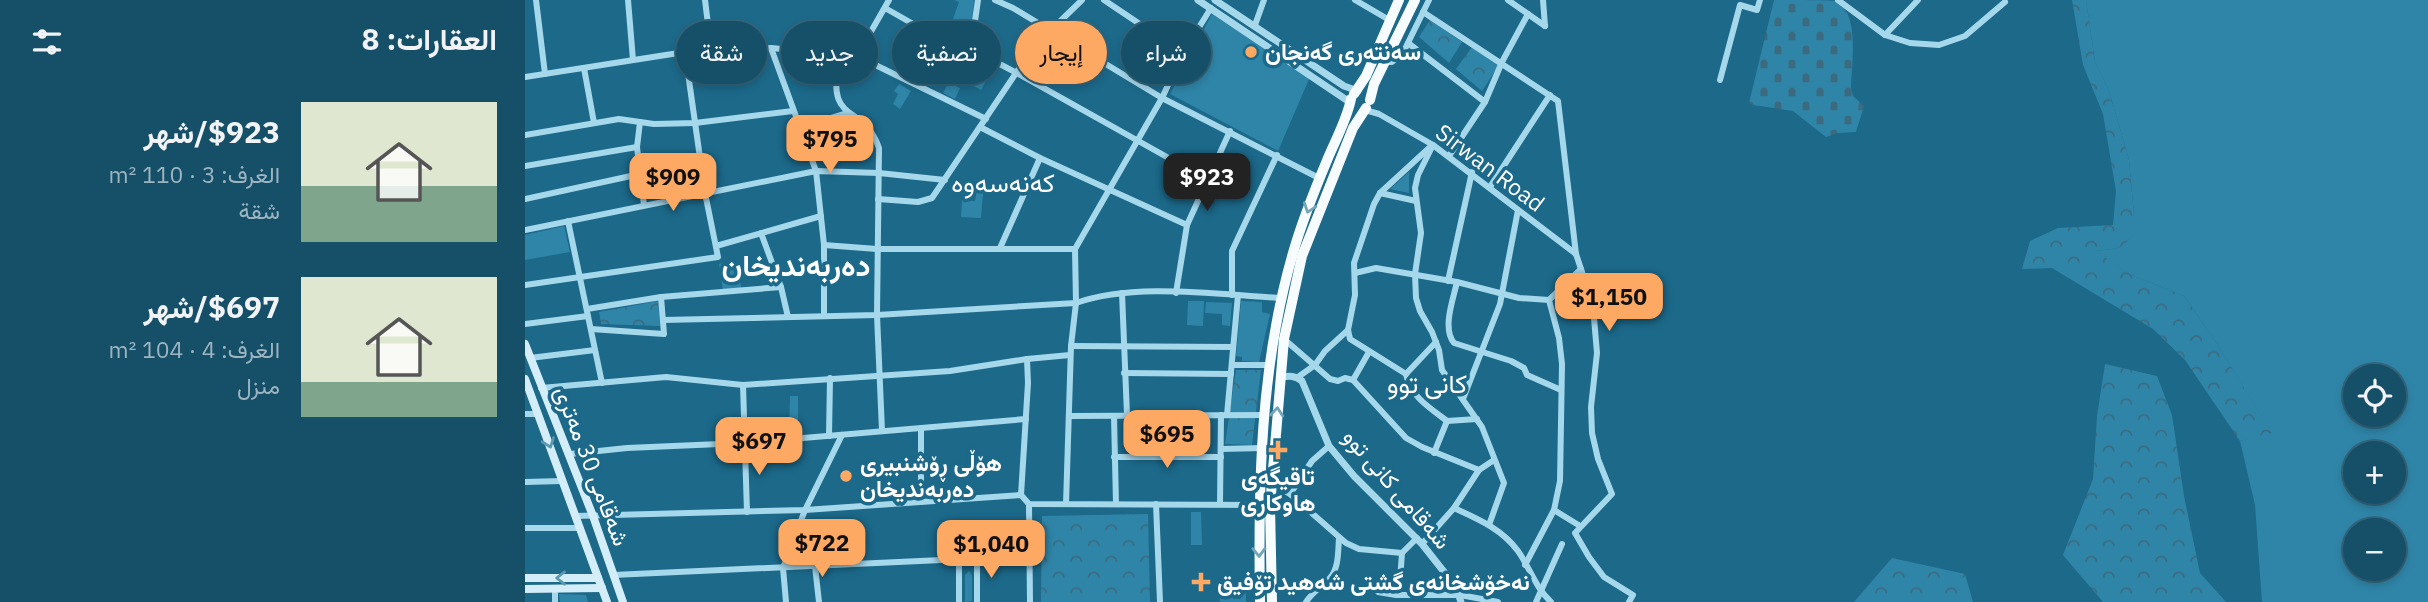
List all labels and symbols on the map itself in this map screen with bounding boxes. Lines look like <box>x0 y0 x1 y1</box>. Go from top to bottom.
place label: سەنتەری گەنجان <box>1265 36 1421 67</box>
marker: سەنتەری گەنجان <box>1243 44 1259 60</box>
pin: $795 <box>789 116 871 175</box>
street label: Sirwan Road <box>1430 116 1551 218</box>
pin: $909 <box>632 154 714 213</box>
pin: $923 <box>1166 154 1248 213</box>
district label: کەنەسەوە <box>951 165 1055 199</box>
one-way arrow <box>1303 201 1317 213</box>
district label: دەربەندیخان <box>721 245 871 284</box>
pin: $1,150 <box>1552 274 1666 333</box>
district label: کانی توو <box>1387 366 1467 400</box>
street label: شەقامی 30 مەتری <box>548 381 637 550</box>
one-way arrow <box>1269 406 1284 417</box>
pin: $695 <box>1126 410 1208 470</box>
pin: $697 <box>718 418 800 477</box>
street label: شەقامی کانی توو <box>1336 422 1458 556</box>
one-way arrow <box>540 437 554 449</box>
marker: تاقیگەی هاوکاری <box>1268 440 1288 460</box>
place label: هۆڵی ڕۆشنبیری دەربەندیخان <box>860 447 1002 504</box>
place label: تاقیگەی هاوکاری <box>1241 461 1315 518</box>
marker: هۆڵی ڕۆشنبیری دەربەندیخان <box>838 468 854 484</box>
pin: $722 <box>781 520 863 579</box>
pin: $1,040 <box>934 520 1048 580</box>
one-way arrow <box>1251 548 1267 558</box>
place label: نەخۆشخانەی گشتی شەهید تۆفیق <box>1217 566 1530 597</box>
one-way arrow <box>556 570 566 586</box>
marker: نەخۆشخانەی گشتی شەهید تۆفیق <box>1191 572 1211 592</box>

